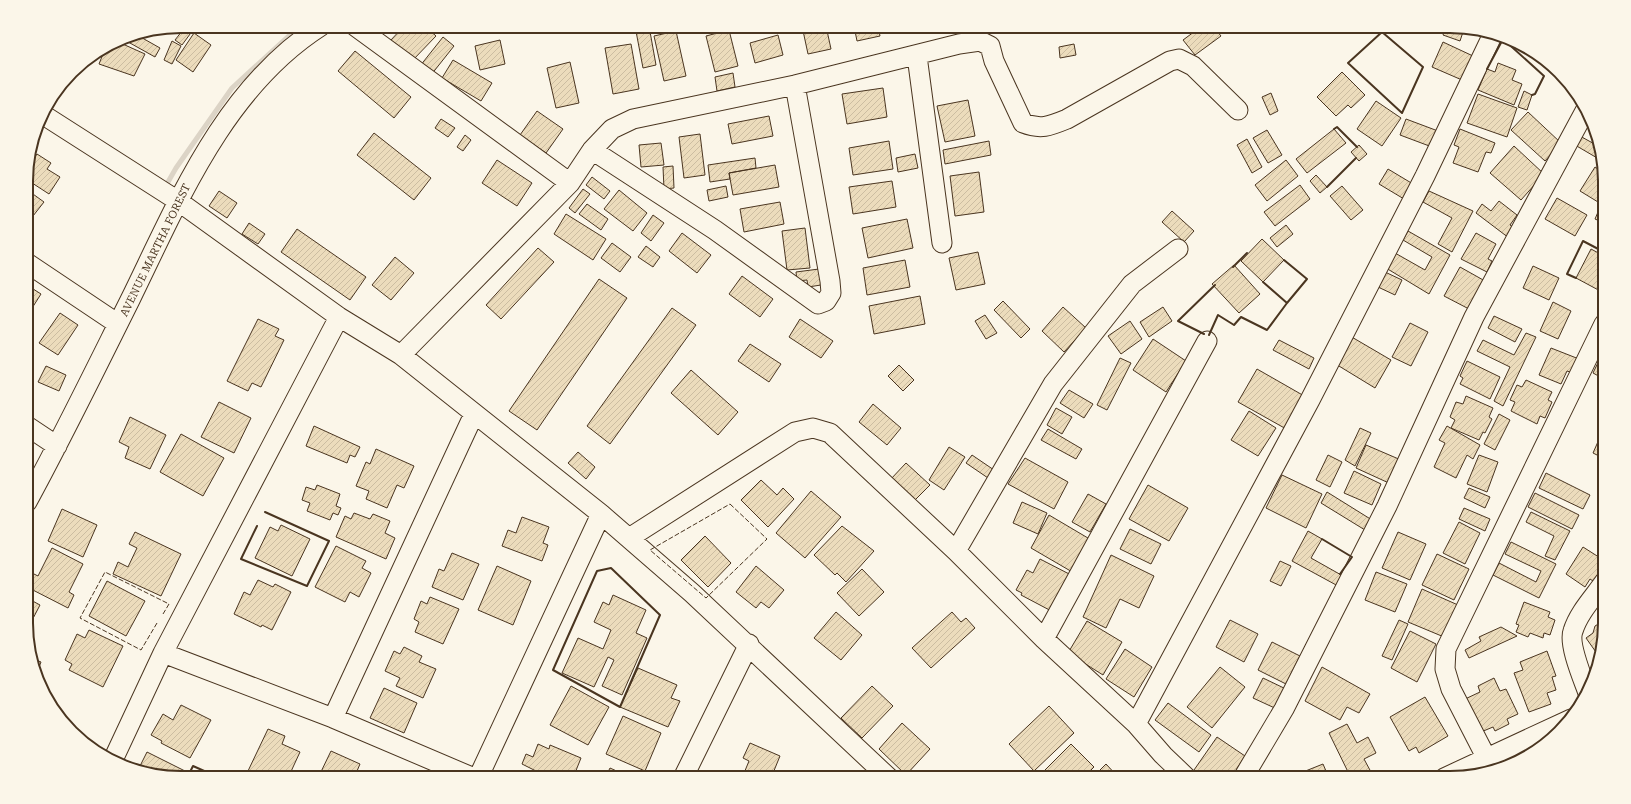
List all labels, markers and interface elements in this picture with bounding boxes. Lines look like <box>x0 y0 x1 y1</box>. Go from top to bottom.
street label: AVENUE MARTHA FOREST <box>118 182 193 319</box>

